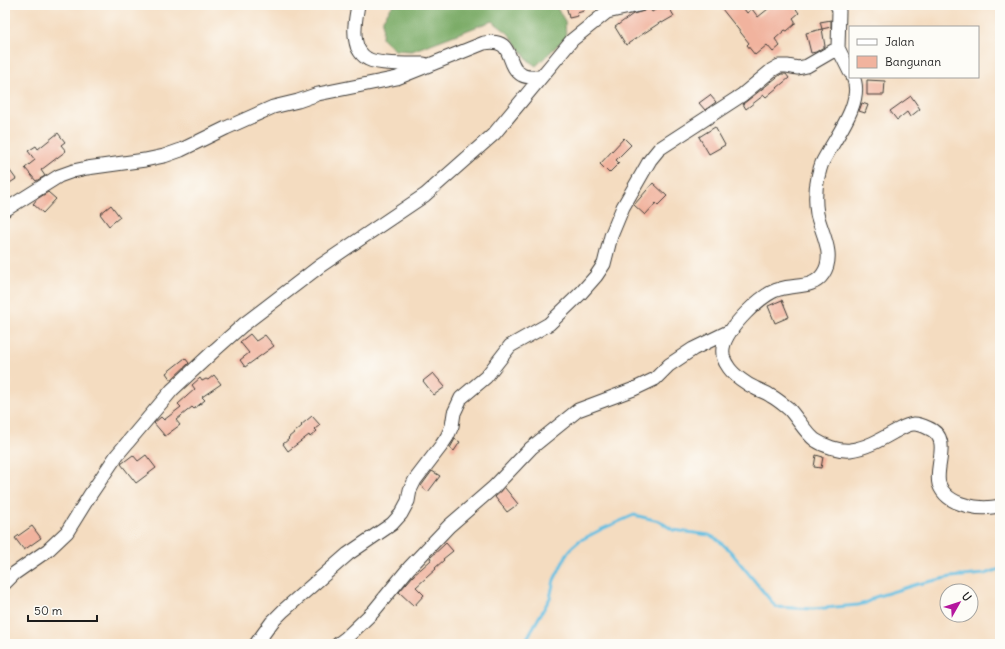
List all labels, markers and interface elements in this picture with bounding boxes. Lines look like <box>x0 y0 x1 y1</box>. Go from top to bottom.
legend <box>849 26 979 78</box>
text: Jalan <box>885 34 914 49</box>
text: Bangunan <box>885 54 941 69</box>
north arrow <box>939 583 979 623</box>
text: U <box>959 589 975 604</box>
scale bar <box>28 597 97 623</box>
text: 50 m <box>34 603 63 618</box>

